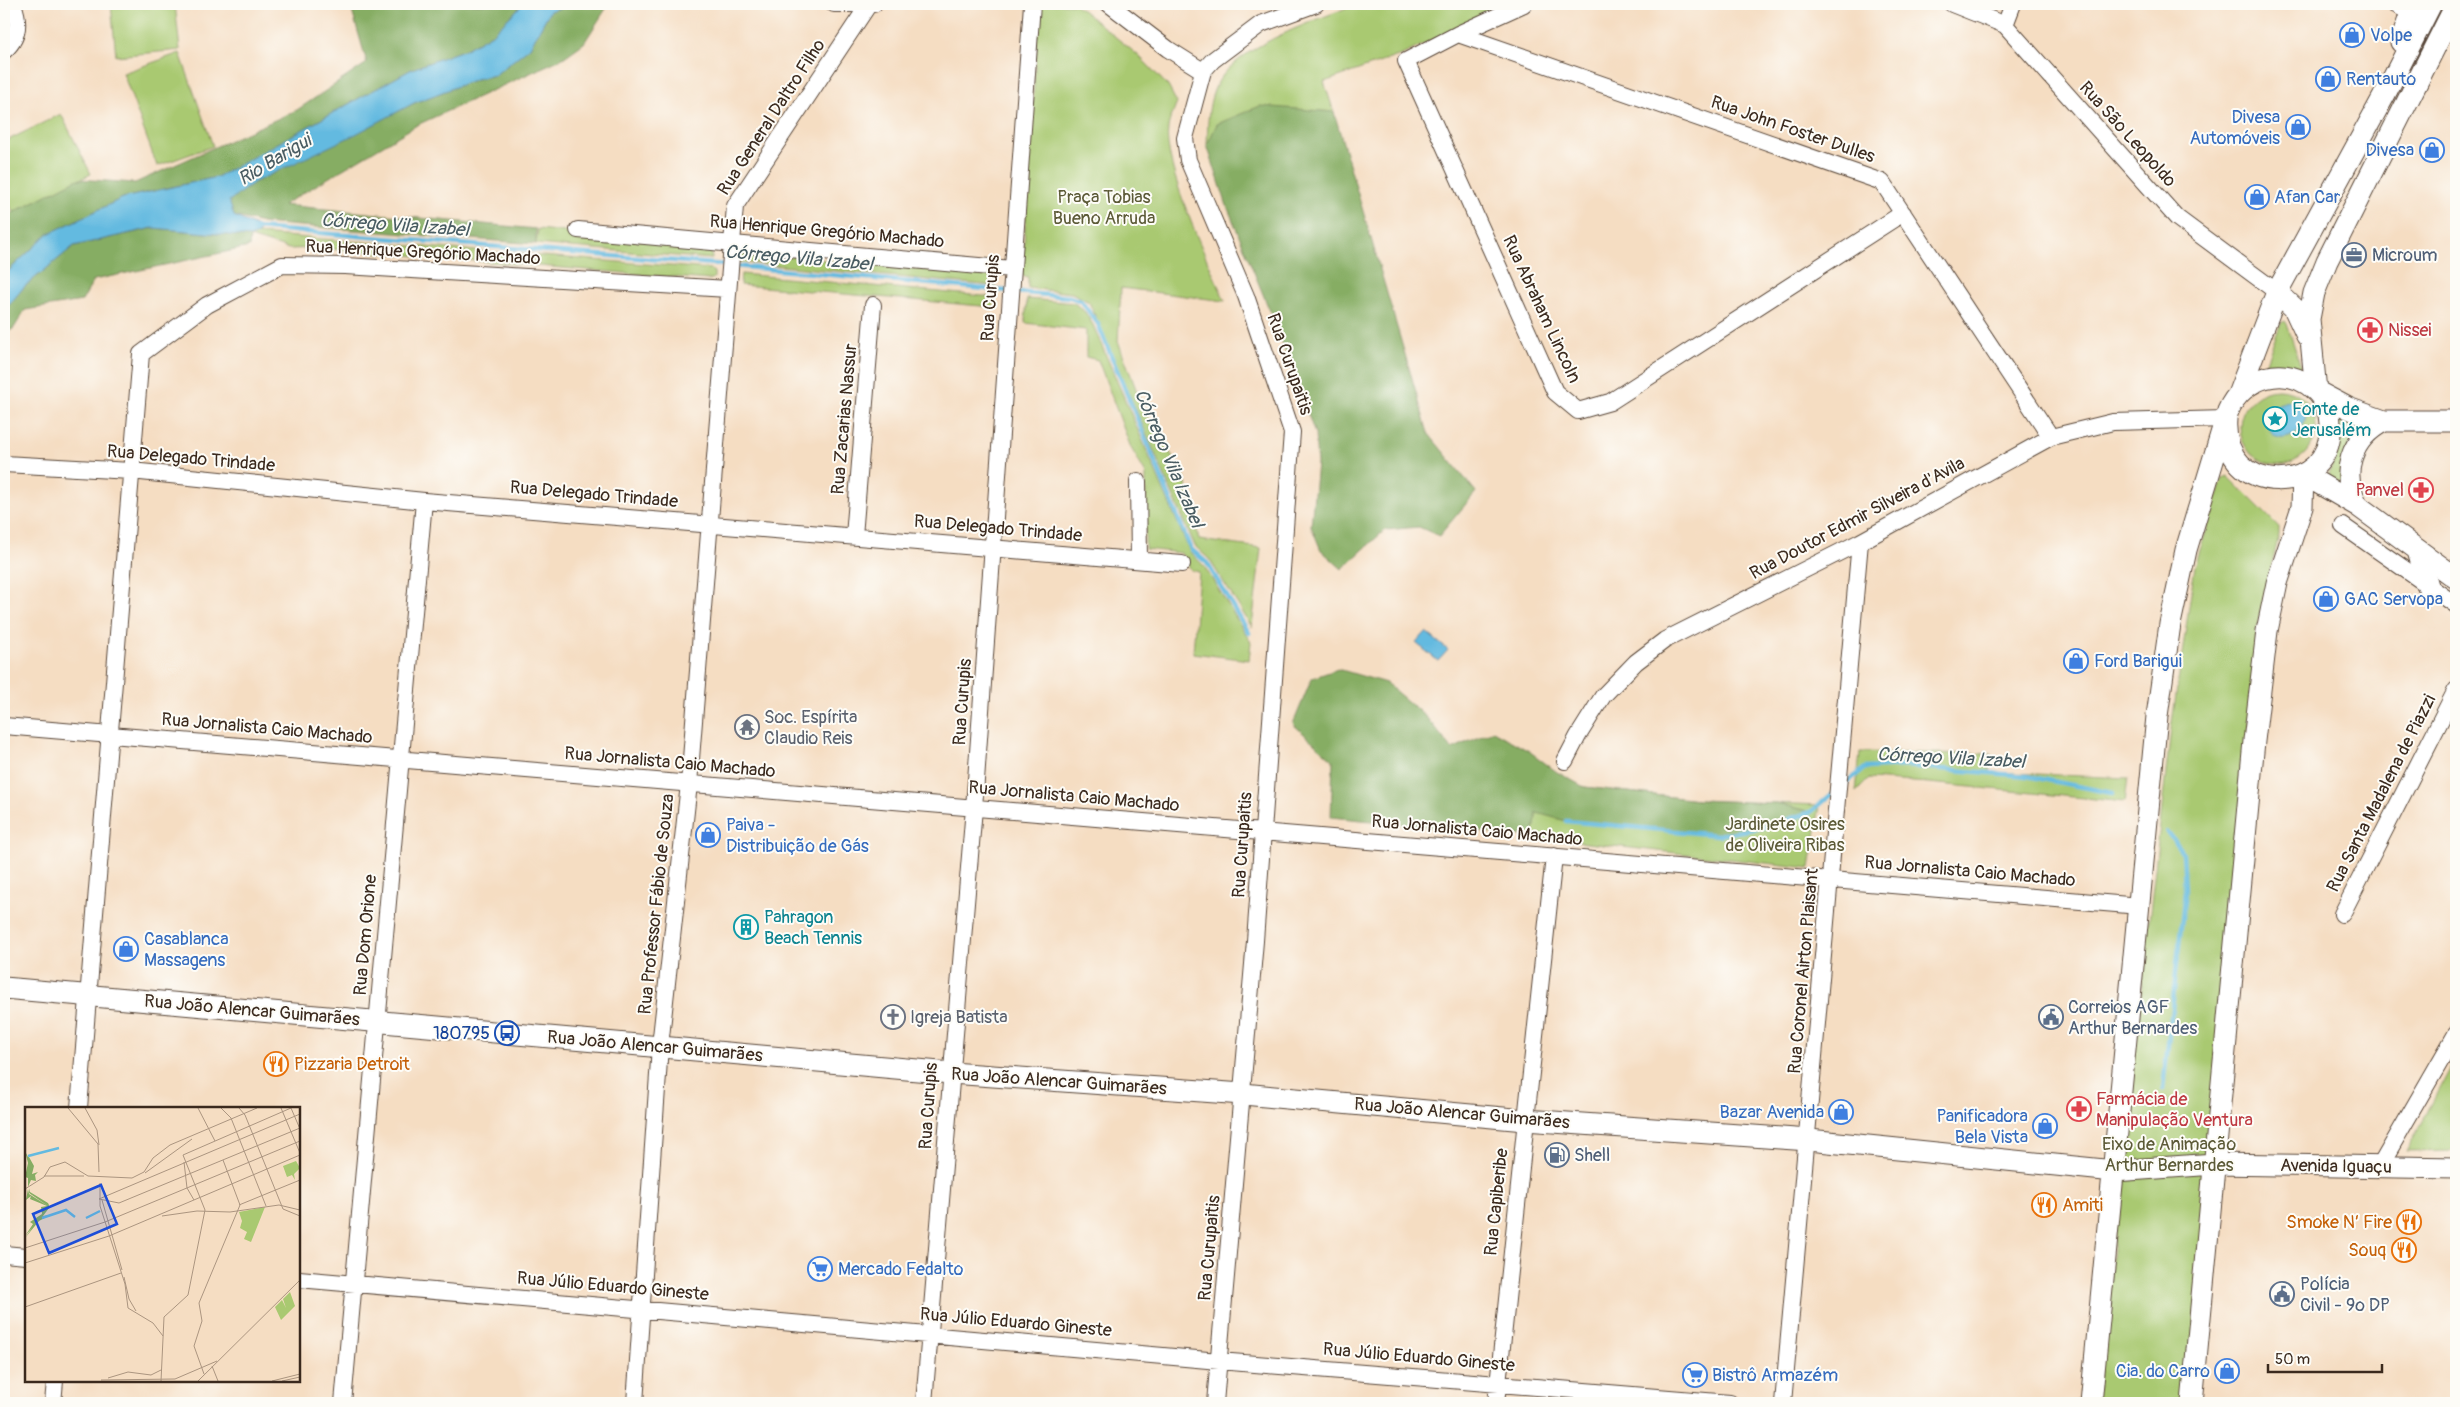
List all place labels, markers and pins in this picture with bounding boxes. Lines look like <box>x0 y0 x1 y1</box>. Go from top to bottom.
shop icon: Volpe <box>2339 22 2365 48</box>
place label: Volpe <box>2370 24 2412 47</box>
shop icon: Rentauto <box>2315 66 2341 92</box>
place label: Rentauto <box>2346 68 2417 91</box>
place label: Divesa Automóveis <box>2190 106 2280 150</box>
shop icon: Divesa Automóveis <box>2285 114 2311 140</box>
shop icon: Divesa <box>2419 137 2445 163</box>
place label: Divesa <box>2366 139 2414 162</box>
shop icon: Afan Car <box>2244 184 2270 210</box>
place label: Afan Car <box>2274 186 2341 209</box>
office icon: Microum <box>2341 242 2367 268</box>
place label: Microum <box>2372 244 2438 267</box>
pharmacy icon: Nissei <box>2357 317 2383 343</box>
place label: Nissei <box>2388 319 2432 342</box>
place label: Fonte de Jerusalém <box>2292 398 2371 442</box>
place icon: Fonte de Jerusalém <box>2262 406 2288 432</box>
pharmacy icon: Panvel <box>2408 477 2434 503</box>
place label: Panvel <box>2356 479 2404 502</box>
shop icon: GAC Servopa <box>2313 586 2339 612</box>
place label: GAC Servopa <box>2344 588 2443 611</box>
shop icon: Ford Barigui <box>2063 648 2089 674</box>
place label: Ford Barigui <box>2094 650 2182 673</box>
place label: Soc. Espírita Claudio Reis <box>764 706 857 750</box>
temple icon: Soc. Espírita Claudio Reis <box>734 714 760 740</box>
place label: Paiva - Distribuição de Gás <box>726 814 869 858</box>
shop icon: Paiva - Distribuição de Gás <box>695 822 721 848</box>
place label: Pahragon Beach Tennis <box>764 906 862 950</box>
building icon: Pahragon Beach Tennis <box>733 914 759 940</box>
place label: Casablanca Massagens <box>144 928 229 972</box>
shop icon: Casablanca Massagens <box>113 936 139 962</box>
place label: Correios AGF Arthur Bernardes <box>2068 996 2197 1040</box>
church icon: Igreja Batista <box>880 1004 906 1030</box>
public building icon: Correios AGF Arthur Bernardes <box>2038 1004 2064 1030</box>
place label: Igreja Batista <box>910 1006 1008 1029</box>
bus stop icon: 180795 <box>494 1020 520 1046</box>
place label: 180795 <box>433 1022 490 1045</box>
restaurant icon: Pizzaria Detroit <box>263 1051 289 1077</box>
place label: Pizzaria Detroit <box>294 1053 411 1076</box>
place label: Farmácia de Manipulação Ventura <box>2096 1088 2253 1132</box>
pharmacy icon: Farmácia de Manipulação Ventura <box>2066 1096 2092 1122</box>
shop icon: Bazar Avenida <box>1828 1099 1854 1125</box>
place label: Bazar Avenida <box>1720 1101 1824 1124</box>
place label: Panificadora Bela Vista <box>1937 1105 2028 1149</box>
shop icon: Panificadora Bela Vista <box>2032 1113 2058 1139</box>
fuel station icon: Shell <box>1544 1142 1570 1168</box>
place label: Shell <box>1574 1144 1610 1167</box>
restaurant icon: Amiti <box>2031 1192 2057 1218</box>
place label: Amiti <box>2062 1194 2103 1217</box>
restaurant icon: Smoke N’ Fire <box>2396 1209 2422 1235</box>
place label: Smoke N’ Fire <box>2286 1211 2392 1234</box>
restaurant icon: Souq <box>2391 1237 2417 1263</box>
place label: Souq <box>2348 1239 2387 1262</box>
supermarket icon: Mercado Fedalto <box>807 1256 833 1282</box>
place label: Mercado Fedalto <box>838 1258 964 1281</box>
place label: Polícia Civil - 9º DP <box>2300 1273 2390 1317</box>
public building icon: Polícia Civil - 9º DP <box>2269 1281 2295 1307</box>
shop icon: Cia. do Carro <box>2214 1358 2240 1384</box>
place label: Cia. do Carro <box>2116 1360 2210 1383</box>
supermarket icon: Bistrô Armazém <box>1682 1362 1708 1388</box>
place label: Bistrô Armazém <box>1712 1364 1838 1387</box>

